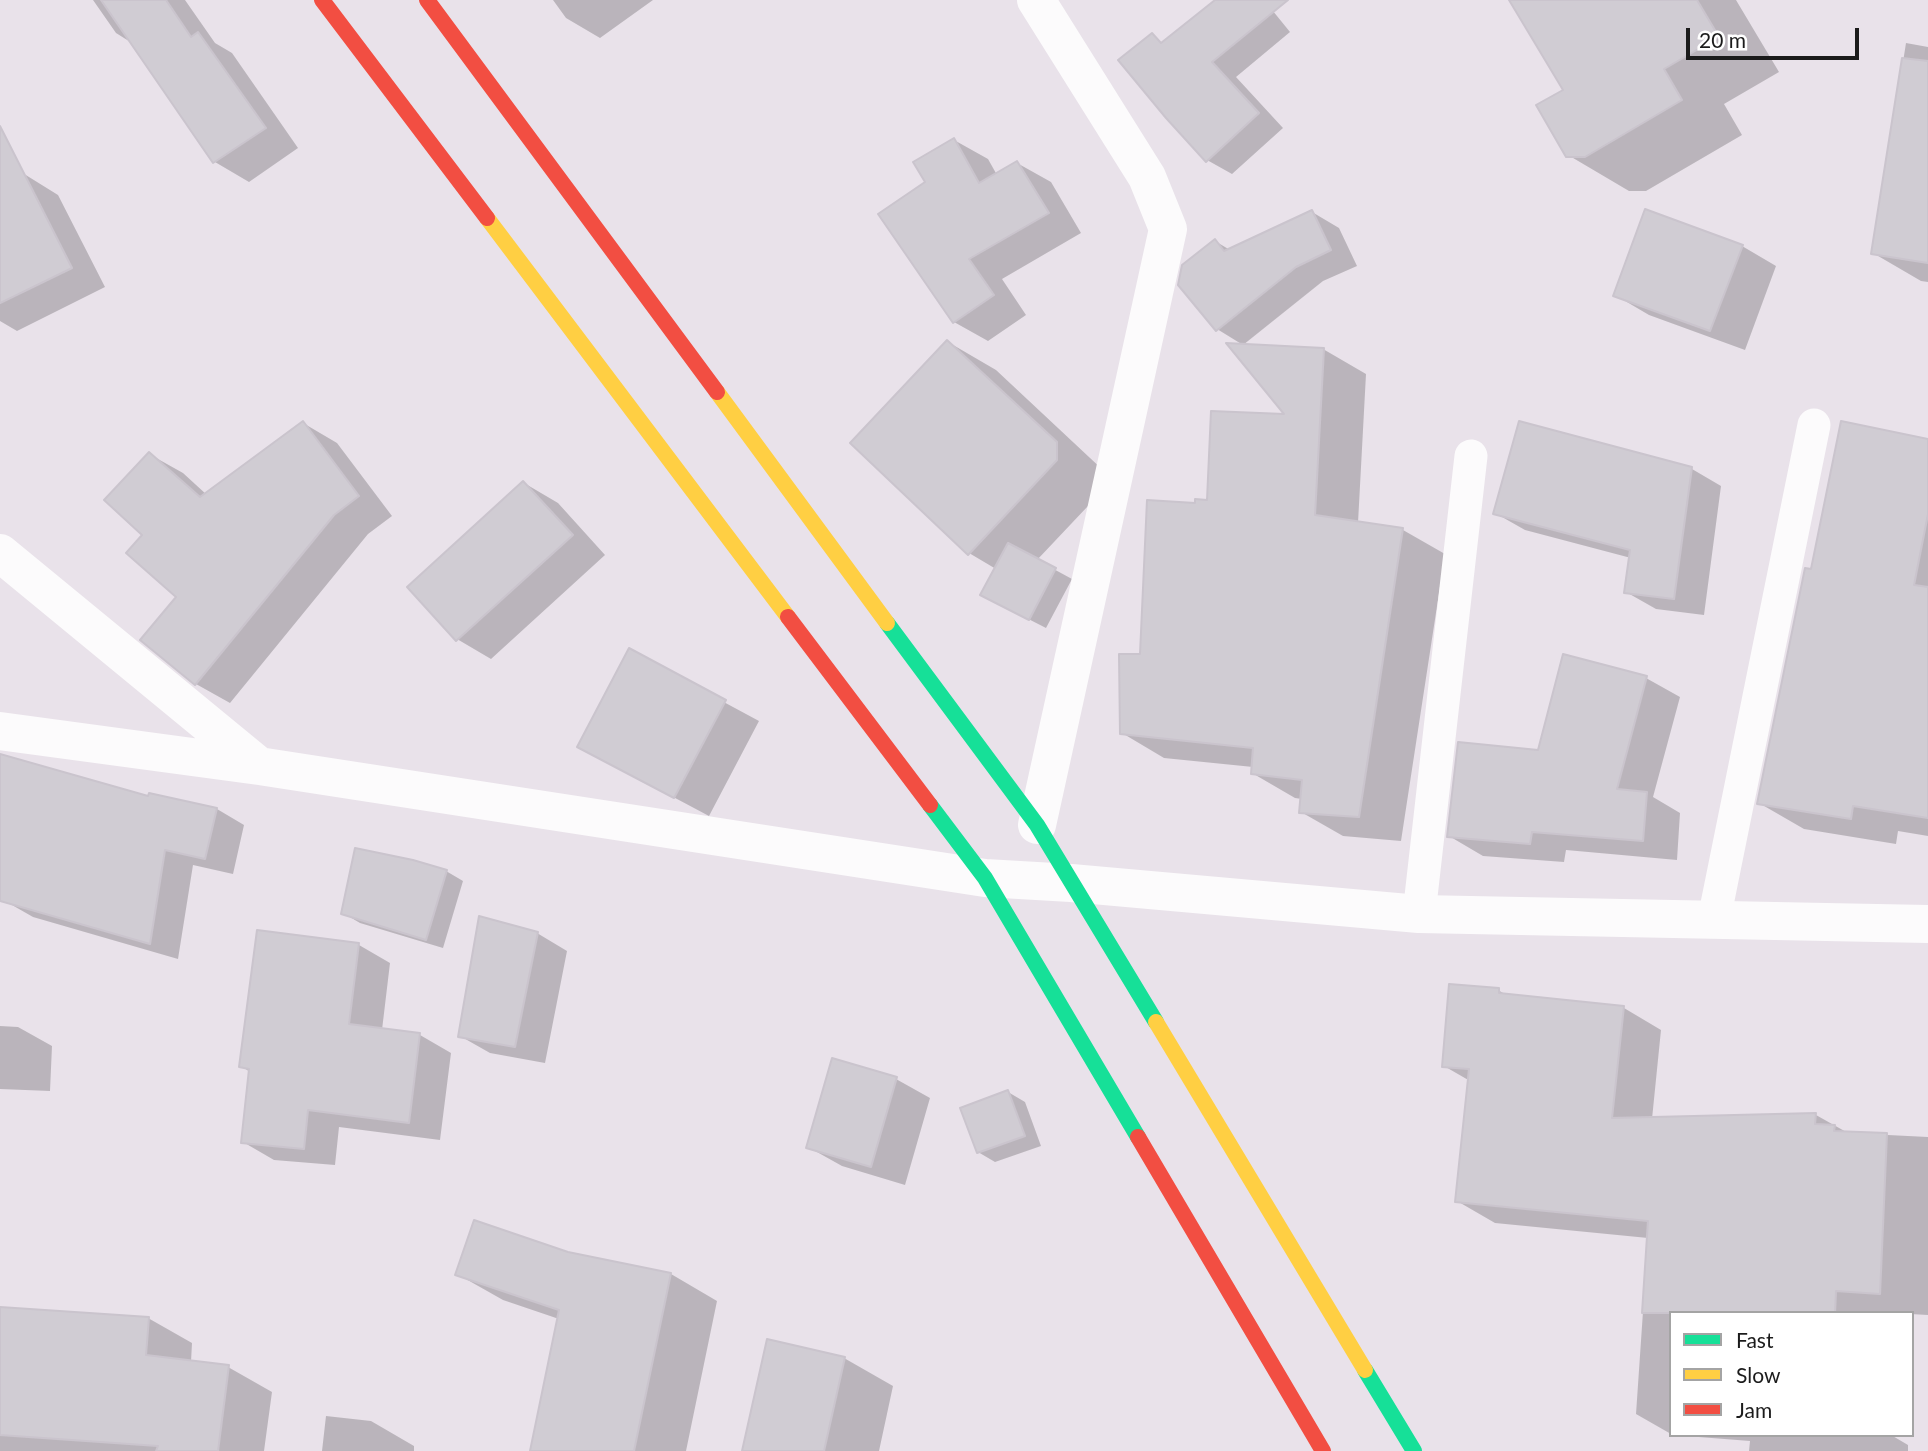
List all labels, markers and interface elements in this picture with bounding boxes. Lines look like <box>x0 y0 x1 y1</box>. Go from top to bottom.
scale bar <box>1690 14 1863 58</box>
text: 20 m <box>1699 27 1746 52</box>
legend <box>1669 1311 1914 1437</box>
text: Fast <box>1736 1327 1773 1352</box>
text: Slow <box>1736 1362 1780 1387</box>
text: Jam <box>1736 1397 1772 1422</box>

